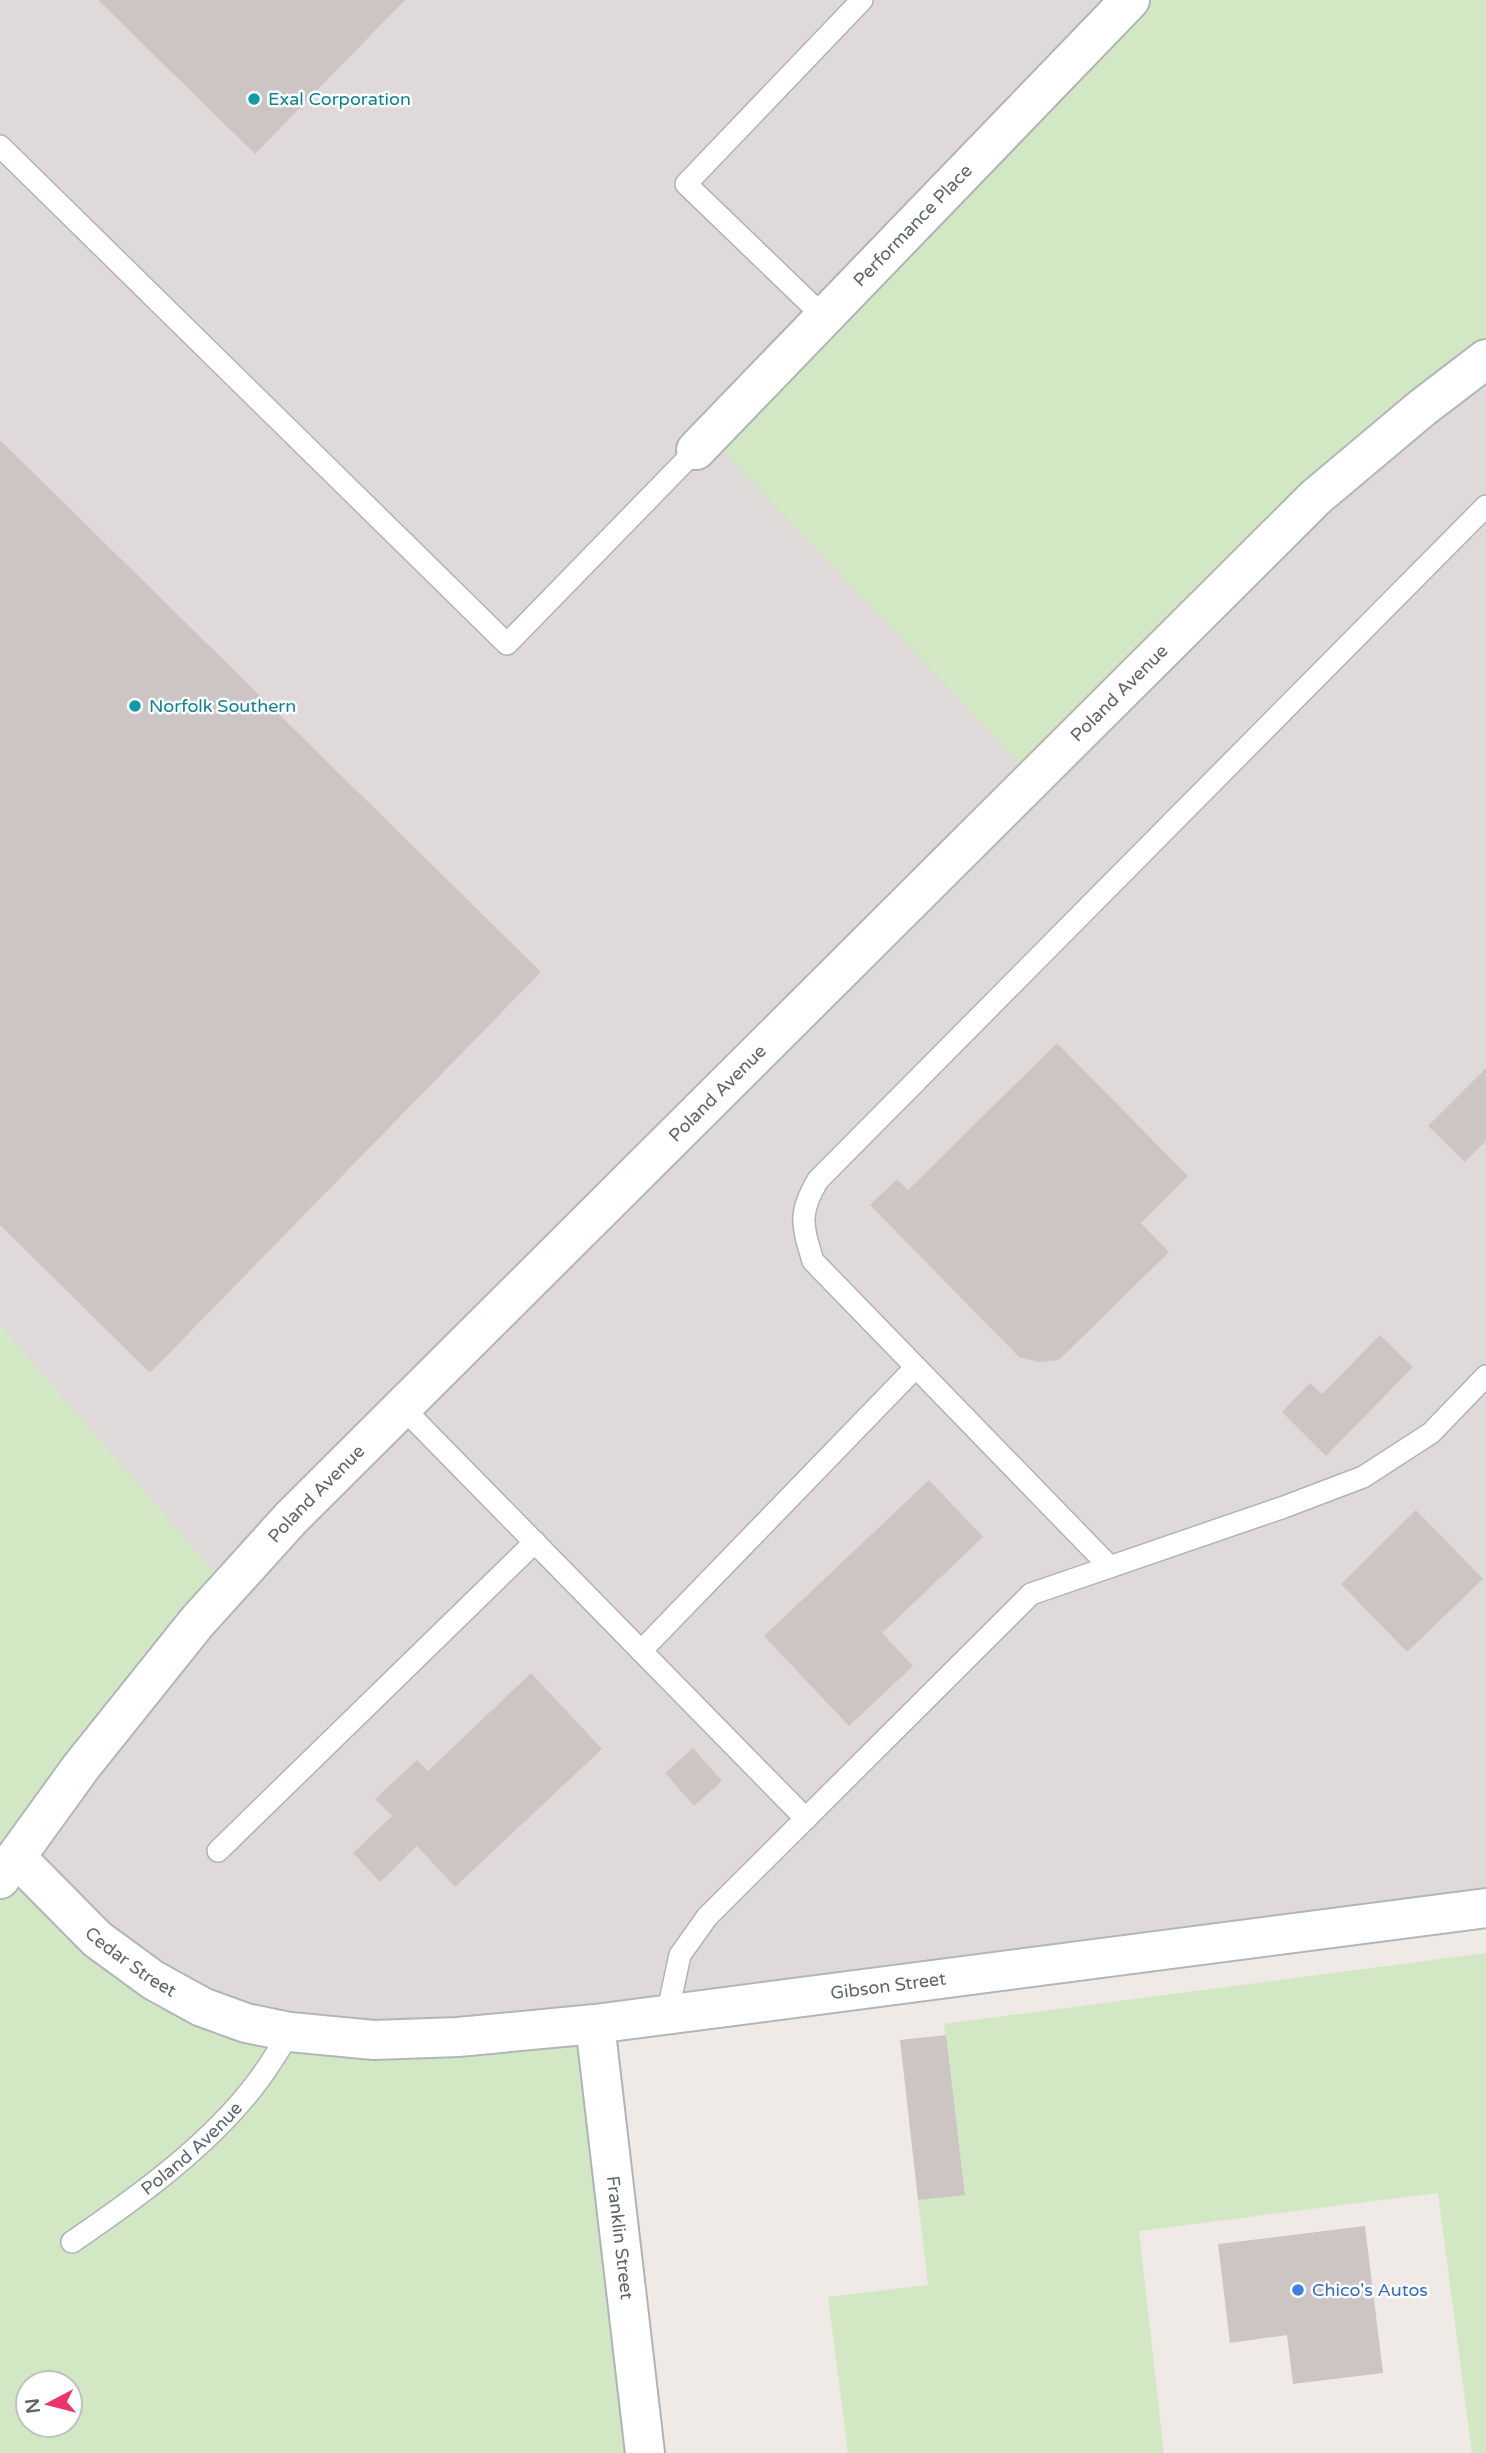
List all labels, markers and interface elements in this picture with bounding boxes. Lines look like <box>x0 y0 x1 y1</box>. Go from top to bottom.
place label: Exal Corporation <box>268 88 411 110</box>
marker: Exal Corporation <box>246 91 262 107</box>
street label: Performance Place <box>849 160 977 291</box>
street label: Poland Avenue <box>1066 640 1173 746</box>
place label: Norfolk Southern <box>149 695 296 717</box>
marker: Norfolk Southern <box>127 698 143 714</box>
street label: Poland Avenue <box>664 1040 771 1147</box>
street label: Poland Avenue <box>263 1440 369 1547</box>
street label: Cedar Street <box>80 1922 180 2002</box>
street label: Gibson Street <box>829 1967 947 2004</box>
street label: Poland Avenue <box>137 2097 247 2200</box>
street label: Franklin Street <box>602 2174 638 2301</box>
place label: Chico's Autos <box>1312 2279 1428 2301</box>
marker: Chico's Autos <box>1290 2282 1306 2298</box>
north arrow <box>14 2369 84 2439</box>
text: N <box>21 2397 45 2415</box>

